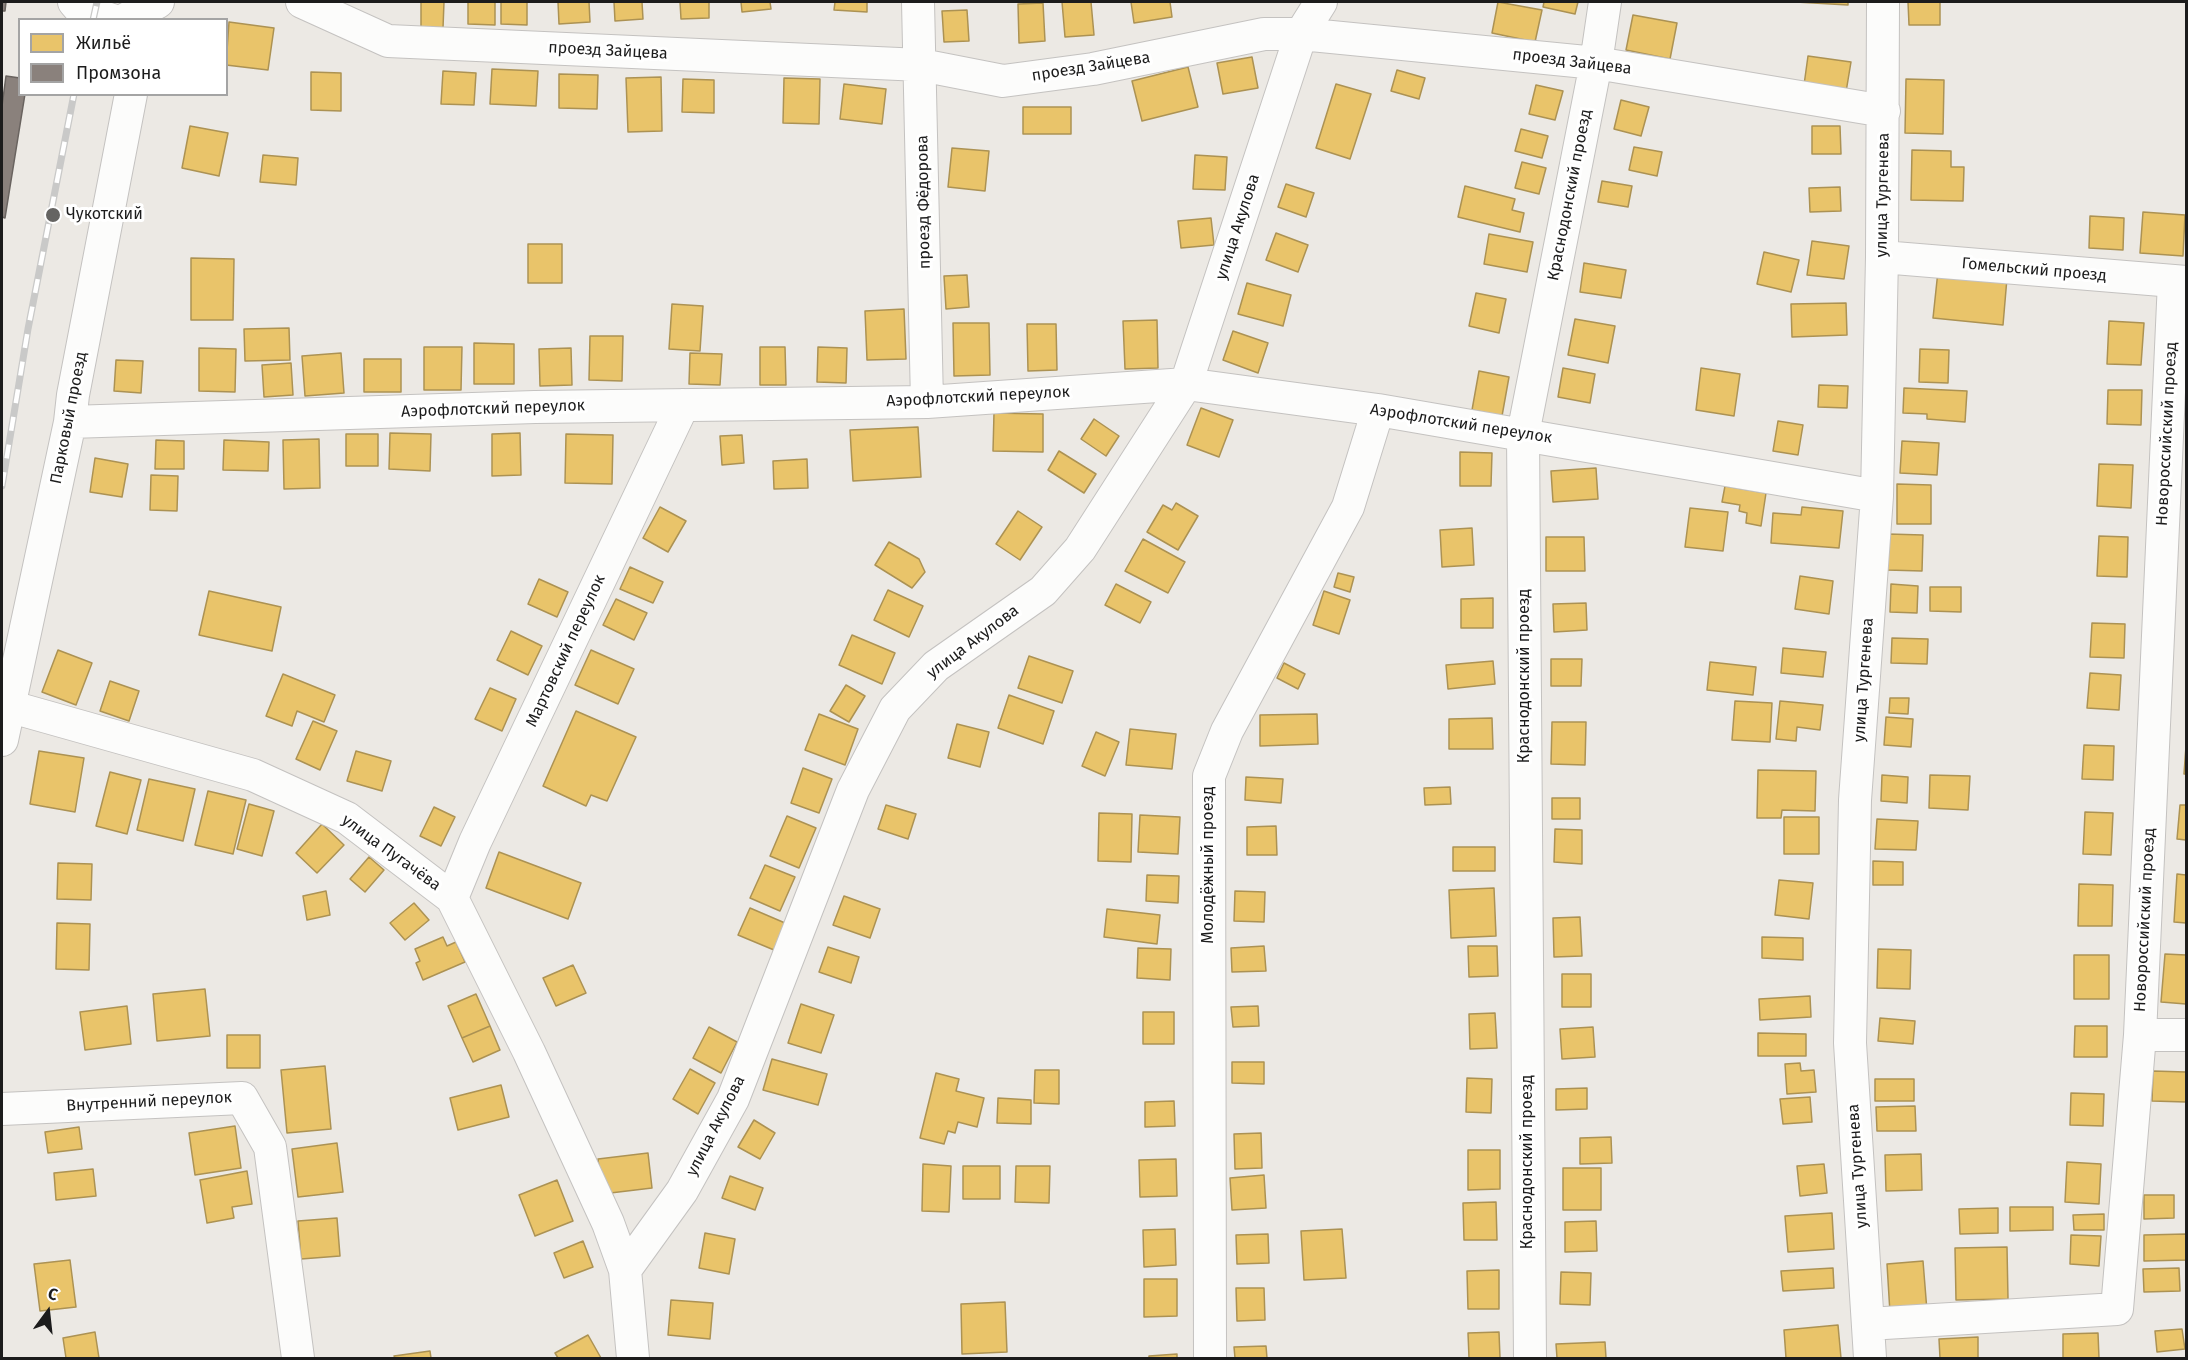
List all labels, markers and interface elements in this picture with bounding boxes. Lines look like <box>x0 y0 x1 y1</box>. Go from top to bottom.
legend <box>18 18 228 96</box>
text: Жильё <box>76 32 131 54</box>
street label: проезд Зайцева <box>548 38 668 64</box>
street label: проезд Зайцева <box>1511 45 1633 79</box>
street label: проезд Зайцева <box>1030 48 1152 86</box>
text: Промзона <box>76 62 161 84</box>
street label: Краснодонский проезд <box>1544 108 1596 282</box>
street label: улица Тургенева <box>1872 132 1894 258</box>
street label: проезд Фёдорова <box>913 135 935 269</box>
street label: улица Акулова <box>1212 172 1264 282</box>
place label: Чукотский <box>66 205 143 225</box>
marker: Чукотский <box>44 206 62 224</box>
street label: Гомельский проезд <box>1961 254 2107 286</box>
street label: Новороссийский проезд <box>2153 341 2181 527</box>
street label: Парковый проезд <box>47 350 91 486</box>
street label: Аэрофлотский переулок <box>886 383 1070 411</box>
street label: Аэрофлотский переулок <box>401 396 585 422</box>
street label: Аэрофлотский переулок <box>1369 400 1553 448</box>
street label: Мартовский переулок <box>522 572 610 730</box>
street label: Краснодонский проезд <box>1515 589 1535 763</box>
street label: улица Акулова <box>923 601 1023 683</box>
street label: улица Тургенева <box>1850 617 1878 743</box>
street label: Молодёжный проезд <box>1199 786 1219 944</box>
street label: улица Пугачёва <box>338 811 444 895</box>
street label: Новороссийский проезд <box>2131 827 2159 1013</box>
street label: улица Акулова <box>682 1073 750 1179</box>
street label: Краснодонский проезд <box>1518 1075 1538 1249</box>
street label: Внутренний переулок <box>66 1088 232 1116</box>
street label: улица Тургенева <box>1844 1103 1872 1229</box>
north arrow <box>18 1282 78 1342</box>
text: С <box>46 1284 60 1304</box>

